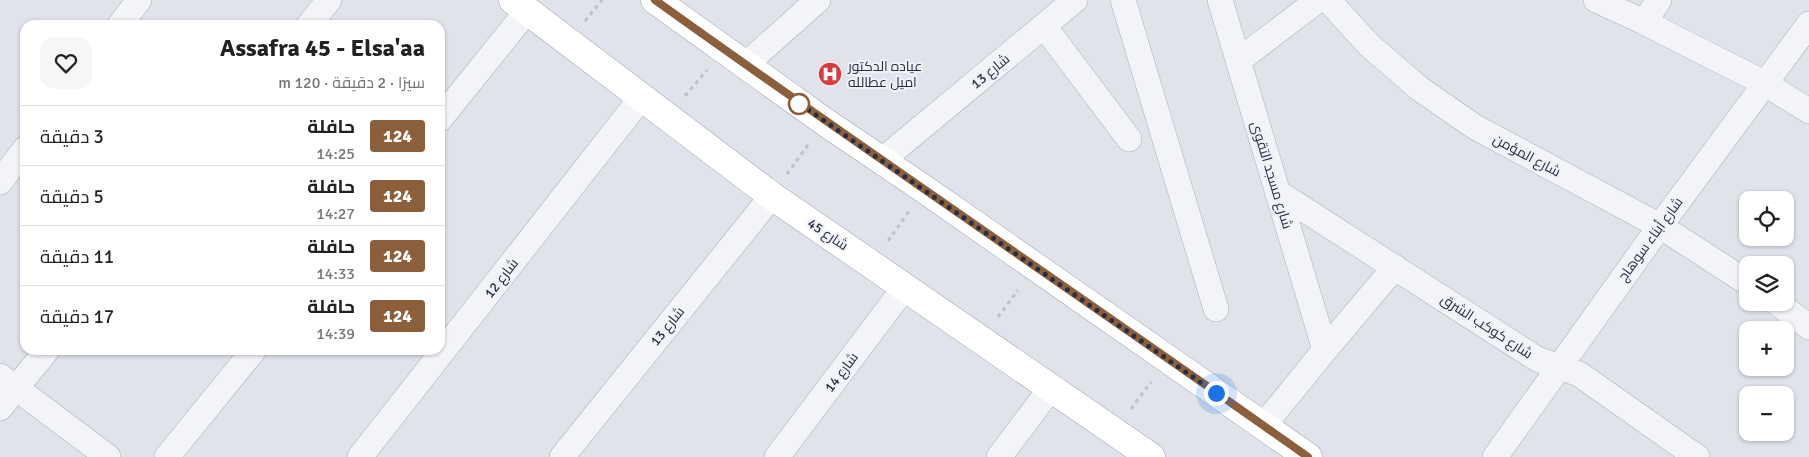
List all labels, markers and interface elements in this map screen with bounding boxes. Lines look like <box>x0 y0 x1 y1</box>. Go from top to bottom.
text: Assafra 45 - Elsa'aa <box>220 33 425 63</box>
button: heart <box>40 37 92 89</box>
street label: شارع 13 <box>967 50 1013 92</box>
place label: عياده الدكتور اميل عطالله <box>847 58 922 91</box>
hospital icon: عياده الدكتور اميل عطالله <box>817 61 843 87</box>
text: سيرًا · 2 دقيقة · 120 m <box>278 73 425 93</box>
unlabelled marker <box>788 93 810 115</box>
text: حافلة <box>307 115 355 139</box>
street label: شارع مسجد التقوى <box>1247 119 1296 231</box>
text: 3 دقيقة <box>40 125 104 149</box>
text: 124 <box>383 125 412 147</box>
street label: شارع المؤمن <box>1490 131 1563 180</box>
text: 14:25 <box>316 144 355 164</box>
text: حافلة <box>307 175 355 199</box>
text: 5 دقيقة <box>40 185 104 209</box>
text: 124 <box>383 185 412 207</box>
map controls <box>1739 191 1794 441</box>
button: locate <box>1739 191 1794 246</box>
street label: شارع أبناء سوهاج <box>1613 193 1687 285</box>
text: 14:27 <box>316 204 355 224</box>
street label: شارع 45 <box>804 215 851 254</box>
text: حافلة <box>307 235 355 259</box>
text: 11 دقيقة <box>40 245 114 269</box>
text: 124 <box>383 245 412 267</box>
street label: شارع 12 <box>481 255 522 301</box>
button: layers <box>1739 256 1794 311</box>
text: 14:33 <box>316 264 355 284</box>
street label: شارع كوكب الشرق <box>1438 290 1536 362</box>
text: حافلة <box>307 295 355 319</box>
street label: شارع 13 <box>647 303 688 349</box>
text: 17 دقيقة <box>40 305 114 329</box>
text: 124 <box>383 305 412 327</box>
button: + <box>1739 321 1794 376</box>
text: 14:39 <box>316 324 355 344</box>
street label: شارع 14 <box>821 349 862 396</box>
your location <box>1204 381 1229 406</box>
button: − <box>1739 386 1794 441</box>

